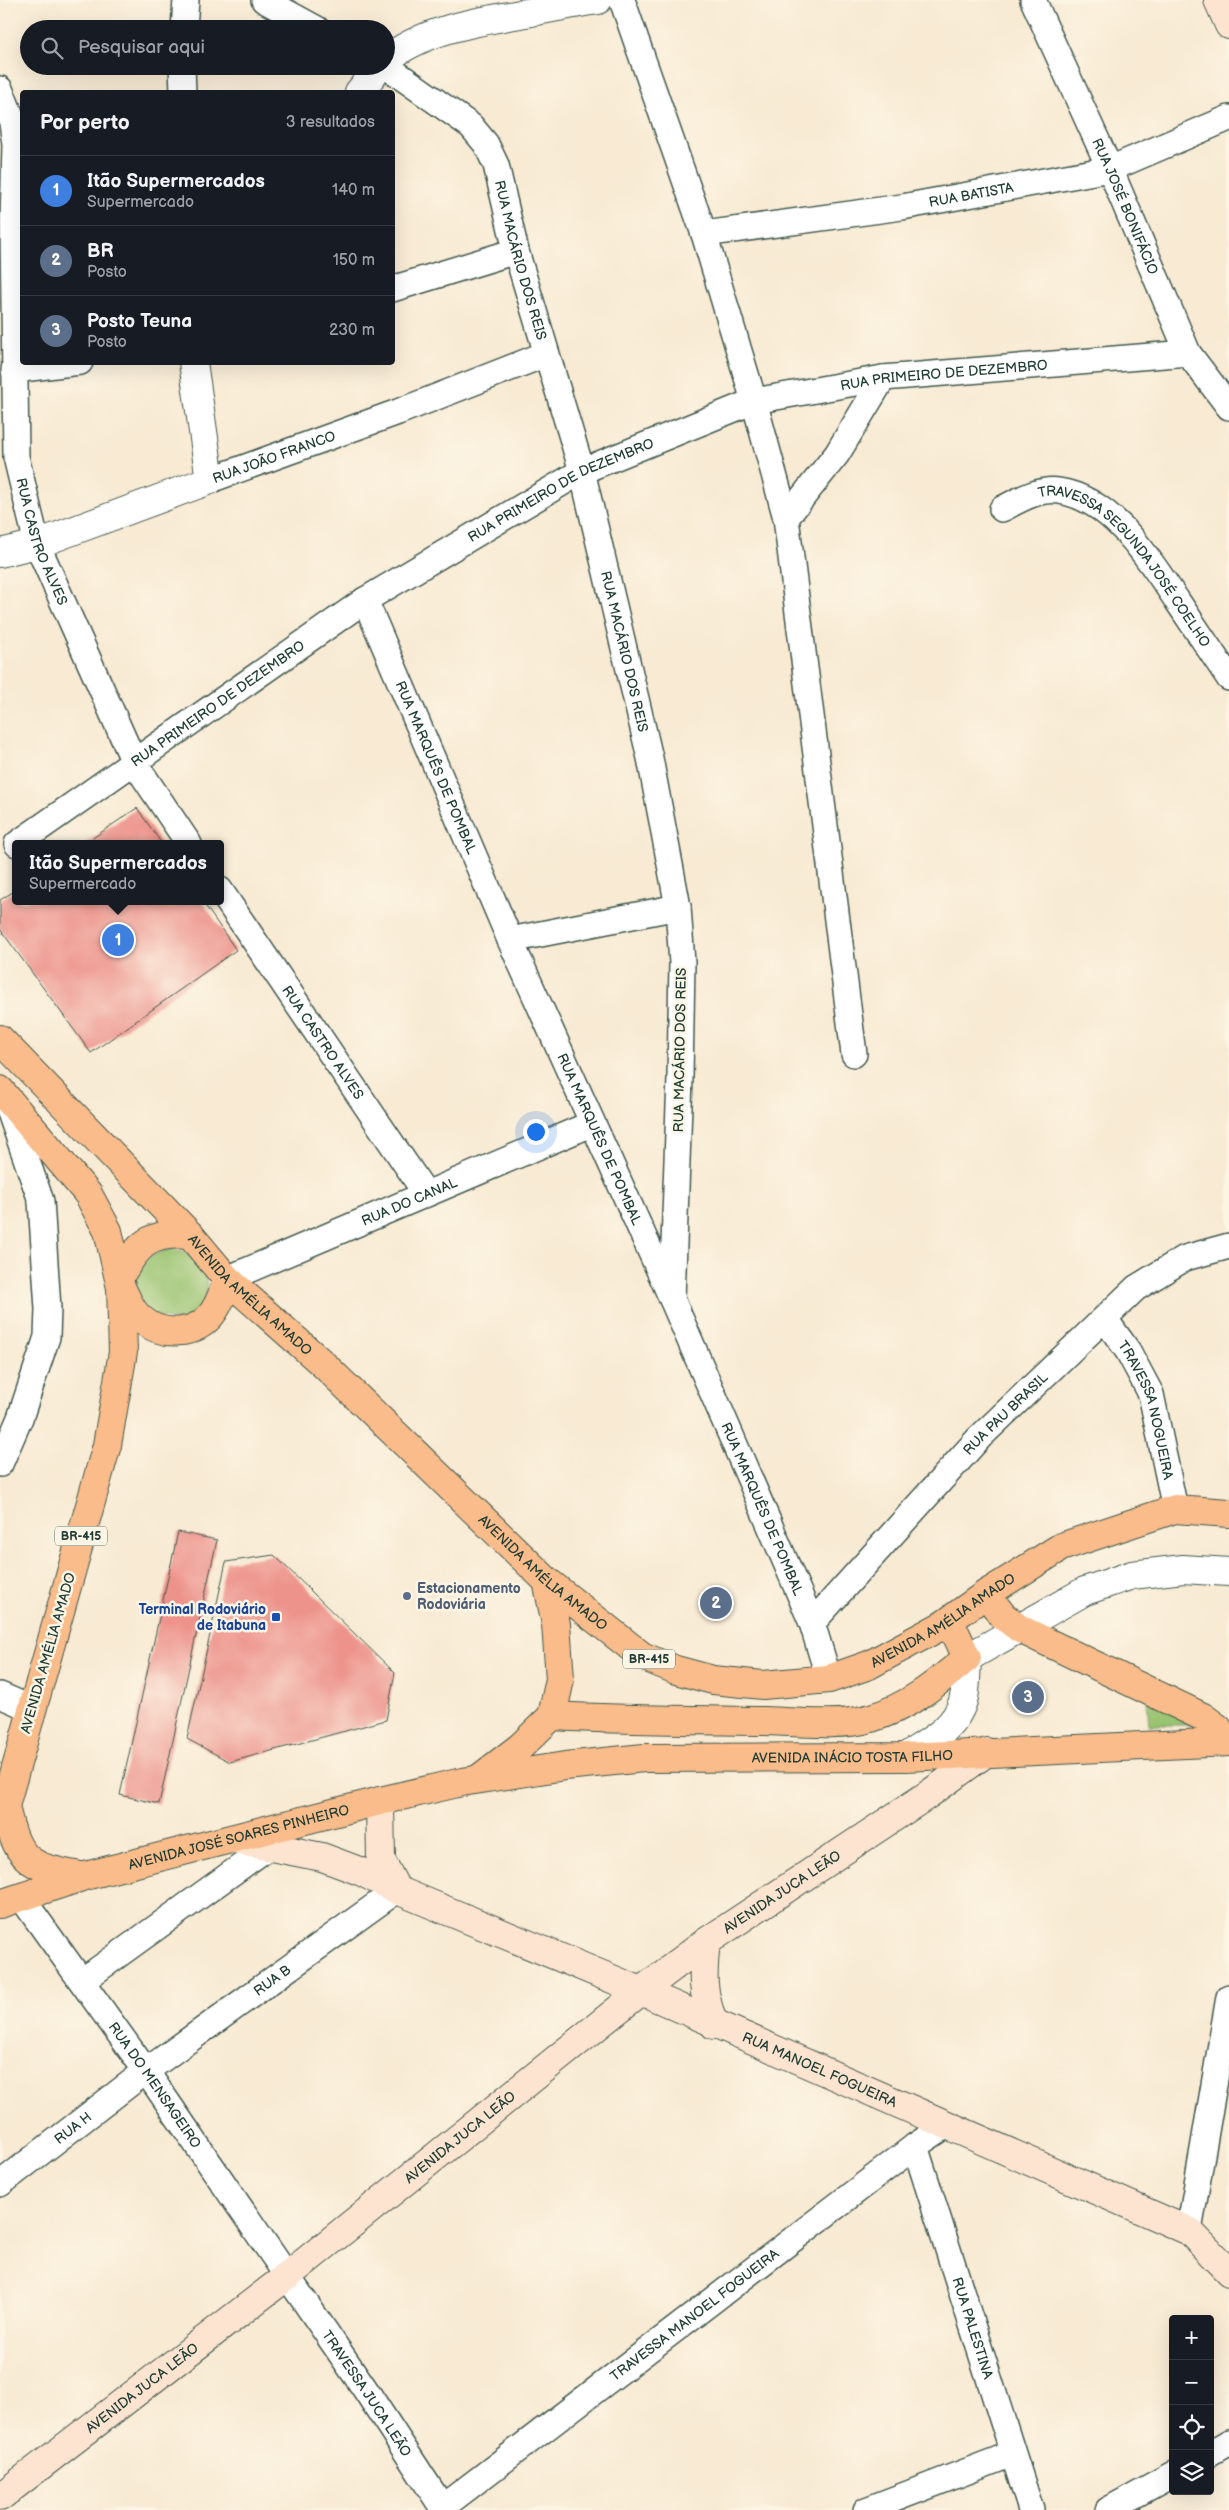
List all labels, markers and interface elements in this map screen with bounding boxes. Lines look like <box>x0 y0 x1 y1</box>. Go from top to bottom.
search box <box>20 20 395 75</box>
icon: search <box>38 34 66 62</box>
text: Pesquisar aqui <box>78 36 205 59</box>
text: Por perto <box>40 110 130 135</box>
text: 3 resultados <box>286 113 375 132</box>
street label: RUA JOSÉ BONIFÁCIO <box>1089 135 1162 277</box>
text: Itão Supermercados <box>87 170 265 193</box>
street label: RUA MACÁRIO DOS REIS <box>491 178 551 342</box>
street label: RUA BATISTA <box>927 178 1015 210</box>
text: 1 <box>53 181 59 200</box>
text: 140 m <box>332 181 375 200</box>
text: Supermercado <box>87 193 194 212</box>
text: BR <box>87 240 113 263</box>
text: 2 <box>51 251 61 270</box>
text: 150 m <box>333 251 375 270</box>
text: Posto <box>87 263 127 282</box>
text: Posto Teuna <box>87 310 192 333</box>
text: 3 <box>51 321 61 340</box>
text: 230 m <box>329 321 375 340</box>
text: Posto <box>87 333 127 352</box>
street label: RUA PRIMEIRO DE DEZEMBRO <box>839 356 1048 394</box>
street label: RUA JOÃO FRANCO <box>210 427 338 487</box>
street label: RUA PRIMEIRO DE DEZEMBRO <box>465 434 657 546</box>
street label: RUA CASTRO ALVES <box>13 476 72 608</box>
street label: TRAVESSA SEGUNDA JOSÉ COELHO <box>1036 482 1214 650</box>
street label: RUA MACÁRIO DOS REIS <box>597 569 652 733</box>
street label: RUA PRIMEIRO DE DEZEMBRO <box>127 636 308 770</box>
street label: RUA MARQUÊS DE POMBAL <box>392 678 481 857</box>
popup <box>12 840 224 905</box>
text: Itão Supermercados <box>29 852 207 875</box>
text: Supermercado <box>29 875 136 894</box>
pin: 1 <box>102 921 134 959</box>
street label: RUA MACÁRIO DOS REIS <box>669 967 690 1132</box>
street label: RUA CASTRO ALVES <box>279 982 368 1102</box>
street label: RUA MARQUÊS DE POMBAL <box>554 1050 646 1228</box>
your location <box>523 1119 549 1145</box>
street label: RUA DO CANAL <box>359 1174 460 1229</box>
street label: AVENIDA AMÉLIA AMADO <box>185 1231 316 1359</box>
street label: TRAVESSA NOGUEIRA <box>1115 1337 1177 1482</box>
street label: RUA PAU BRASIL <box>959 1369 1051 1458</box>
street label: RUA MARQUÊS DE POMBAL <box>718 1420 807 1598</box>
street label: AVENIDA AMÉLIA AMADO <box>475 1511 611 1634</box>
road number: BR-415 <box>55 1526 107 1545</box>
street label: AVENIDA AMÉLIA AMADO <box>868 1569 1018 1671</box>
street label: AVENIDA AMÉLIA AMADO <box>16 1570 79 1735</box>
place label: Estacionamento Rodoviária <box>417 1580 521 1613</box>
pin: 2 <box>700 1584 732 1622</box>
marker: Estacionamento Rodoviária <box>401 1590 413 1602</box>
place label: Terminal Rodoviário de Itabuna <box>139 1601 266 1634</box>
marker: Terminal Rodoviário de Itabuna <box>270 1611 282 1623</box>
road number: BR-415 <box>623 1650 675 1668</box>
pin: 3 <box>1012 1678 1044 1716</box>
street label: AVENIDA INÁCIO TOSTA FILHO <box>752 1746 954 1766</box>
street label: AVENIDA JOSÉ SOARES PINHEIRO <box>126 1801 351 1873</box>
street label: AVENIDA JUCA LEÃO <box>720 1846 844 1937</box>
street label: RUA B <box>250 1961 294 1999</box>
street label: RUA DO MENSAGEIRO <box>105 2019 205 2152</box>
street label: RUA MANOEL FOGUEIRA <box>740 2028 900 2111</box>
street label: AVENIDA JUCA LEÃO <box>401 2087 519 2187</box>
street label: RUA H <box>51 2108 95 2147</box>
street label: TRAVESSA MANOEL FOGUEIRA <box>607 2245 782 2385</box>
street label: RUA PALESTINA <box>949 2275 997 2381</box>
map controls <box>1169 2315 1214 2495</box>
button: + <box>1169 2315 1214 2360</box>
street label: TRAVESSA JUCA LEÃO <box>319 2327 415 2460</box>
street label: AVENIDA JUCA LEÃO <box>82 2339 202 2437</box>
button: − <box>1169 2360 1214 2405</box>
button: locate <box>1169 2405 1214 2450</box>
button: layers <box>1169 2450 1214 2495</box>

